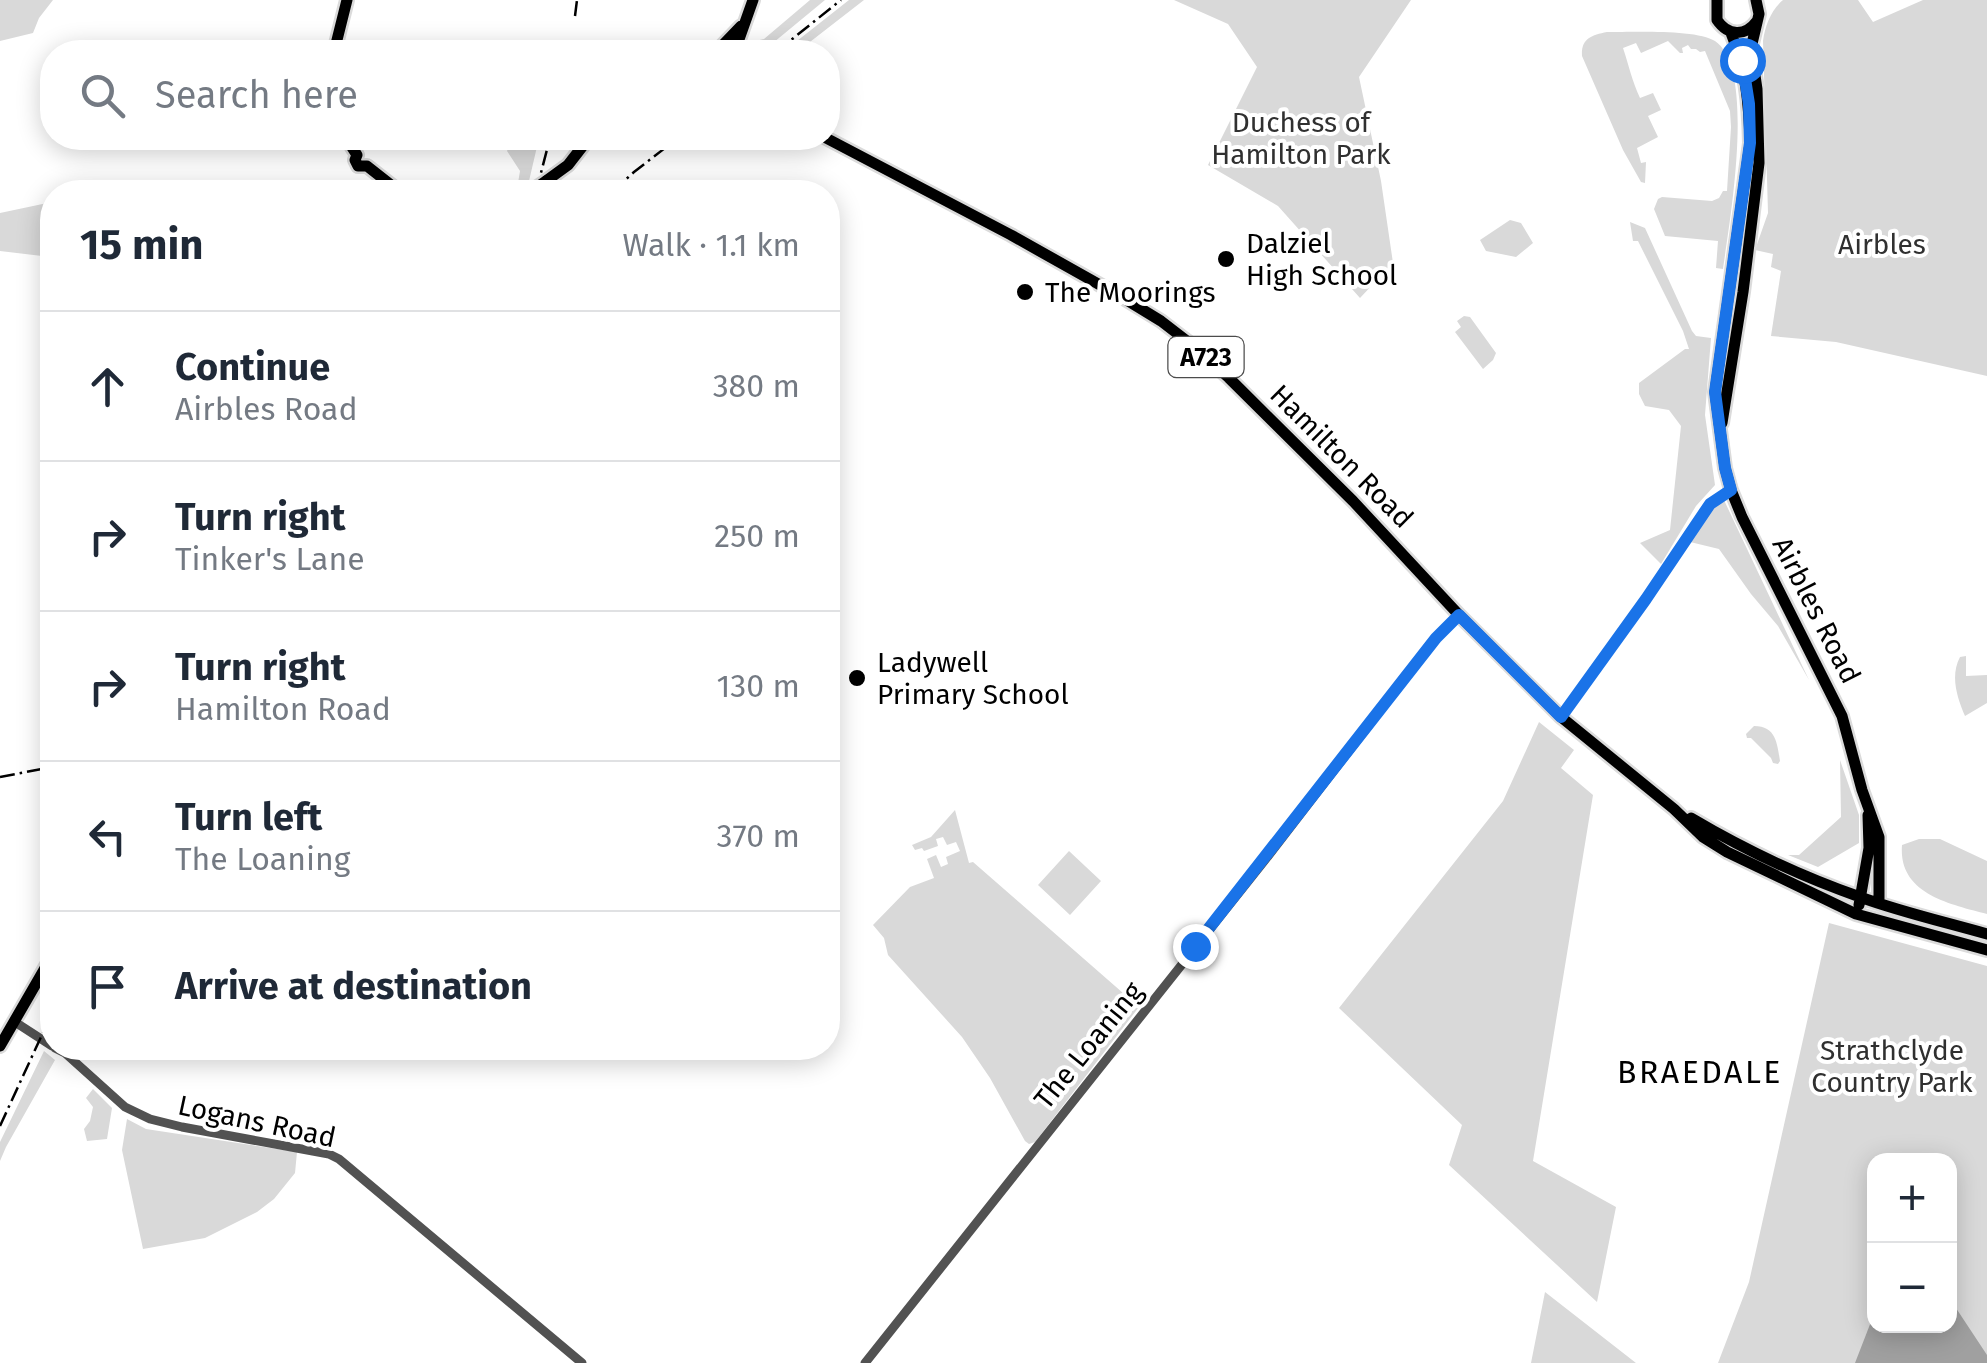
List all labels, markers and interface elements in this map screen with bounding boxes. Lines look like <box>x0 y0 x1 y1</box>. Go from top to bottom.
route start <box>1720 38 1766 84</box>
search box <box>40 40 840 150</box>
icon: search <box>75 68 130 123</box>
text: Search here <box>155 72 358 118</box>
park label: Duchess of Hamilton Park <box>1211 106 1391 171</box>
text: 15 min <box>80 220 204 270</box>
text: Walk · 1.1 km <box>623 226 800 264</box>
place label: Dalziel High School <box>1246 227 1397 292</box>
park label: Airbles <box>1838 228 1926 261</box>
marker: Dalziel High School <box>1215 248 1237 270</box>
place label: The Moorings <box>1045 276 1216 309</box>
marker: The Moorings <box>1014 281 1036 303</box>
road number: A723 <box>1168 337 1244 377</box>
text: Continue <box>175 344 330 390</box>
icon: ahead <box>80 359 135 414</box>
text: 380 m <box>713 367 800 405</box>
street label: Hamilton Road <box>1263 378 1420 535</box>
text: Airbles Road <box>175 390 358 428</box>
text: Turn right <box>175 494 345 540</box>
icon: right <box>80 509 135 564</box>
text: 250 m <box>714 517 800 555</box>
street label: Airbles Road <box>1766 532 1868 689</box>
text: Tinker's Lane <box>175 540 365 578</box>
text: Turn right <box>175 644 345 690</box>
place label: Ladywell Primary School <box>877 646 1069 711</box>
icon: right <box>80 659 135 714</box>
text: 130 m <box>716 667 800 705</box>
marker: Ladywell Primary School <box>846 667 868 689</box>
text: Hamilton Road <box>175 690 391 728</box>
text: Turn left <box>175 794 322 840</box>
icon: left <box>80 809 135 864</box>
text: 370 m <box>717 817 800 855</box>
text: The Loaning <box>175 840 350 878</box>
route end <box>1173 924 1219 970</box>
icon: arrive <box>80 959 135 1014</box>
text: Arrive at destination <box>175 963 532 1009</box>
street label: The Loaning <box>1027 975 1150 1115</box>
park label: Strathclyde Country Park <box>1811 1034 1973 1099</box>
district label: BRAEDALE <box>1617 1053 1783 1091</box>
street label: Logans Road <box>175 1089 339 1154</box>
map controls <box>1867 1153 1957 1333</box>
button: + <box>1867 1153 1957 1243</box>
button: − <box>1867 1243 1957 1333</box>

